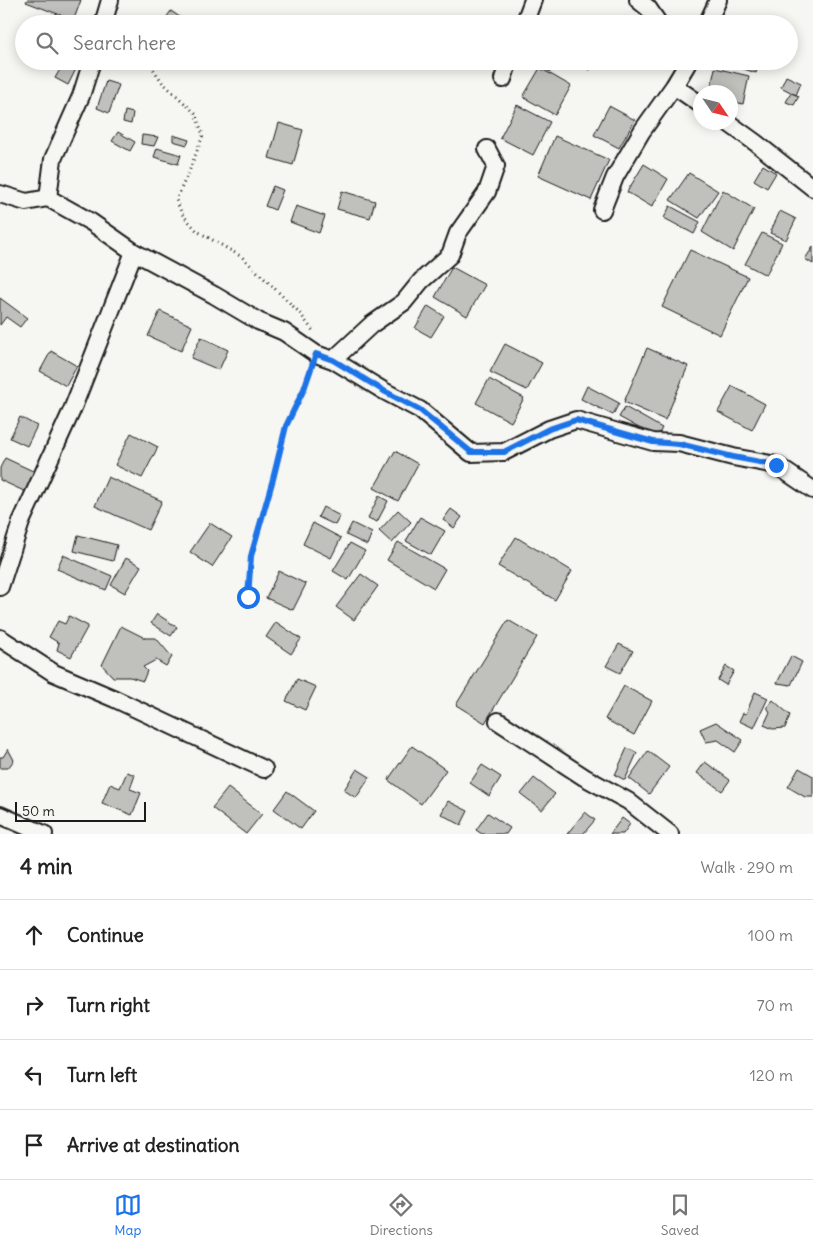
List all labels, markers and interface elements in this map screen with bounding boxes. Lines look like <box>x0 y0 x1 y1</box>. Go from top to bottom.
search box <box>15 15 798 70</box>
icon: search <box>33 29 61 57</box>
text: Search here <box>73 31 176 55</box>
north arrow <box>693 85 738 130</box>
route end <box>765 454 788 477</box>
route start <box>237 586 260 609</box>
scale bar <box>15 799 146 822</box>
text: 50 m <box>22 802 55 820</box>
text: 4 min <box>20 853 72 880</box>
text: Walk · 290 m <box>701 857 793 877</box>
icon: ahead <box>20 921 48 949</box>
text: Continue <box>67 923 144 947</box>
text: 100 m <box>748 925 793 945</box>
icon: right <box>20 991 48 1019</box>
text: Turn right <box>67 993 150 1017</box>
text: 70 m <box>757 995 793 1015</box>
icon: left <box>20 1061 48 1089</box>
text: Turn left <box>67 1063 137 1087</box>
text: 120 m <box>750 1065 793 1085</box>
icon: arrive <box>20 1131 48 1159</box>
text: Arrive at destination <box>67 1133 240 1157</box>
tab: Map <box>114 1191 142 1239</box>
tab: Directions <box>370 1191 433 1239</box>
tab: Saved <box>661 1191 699 1239</box>

